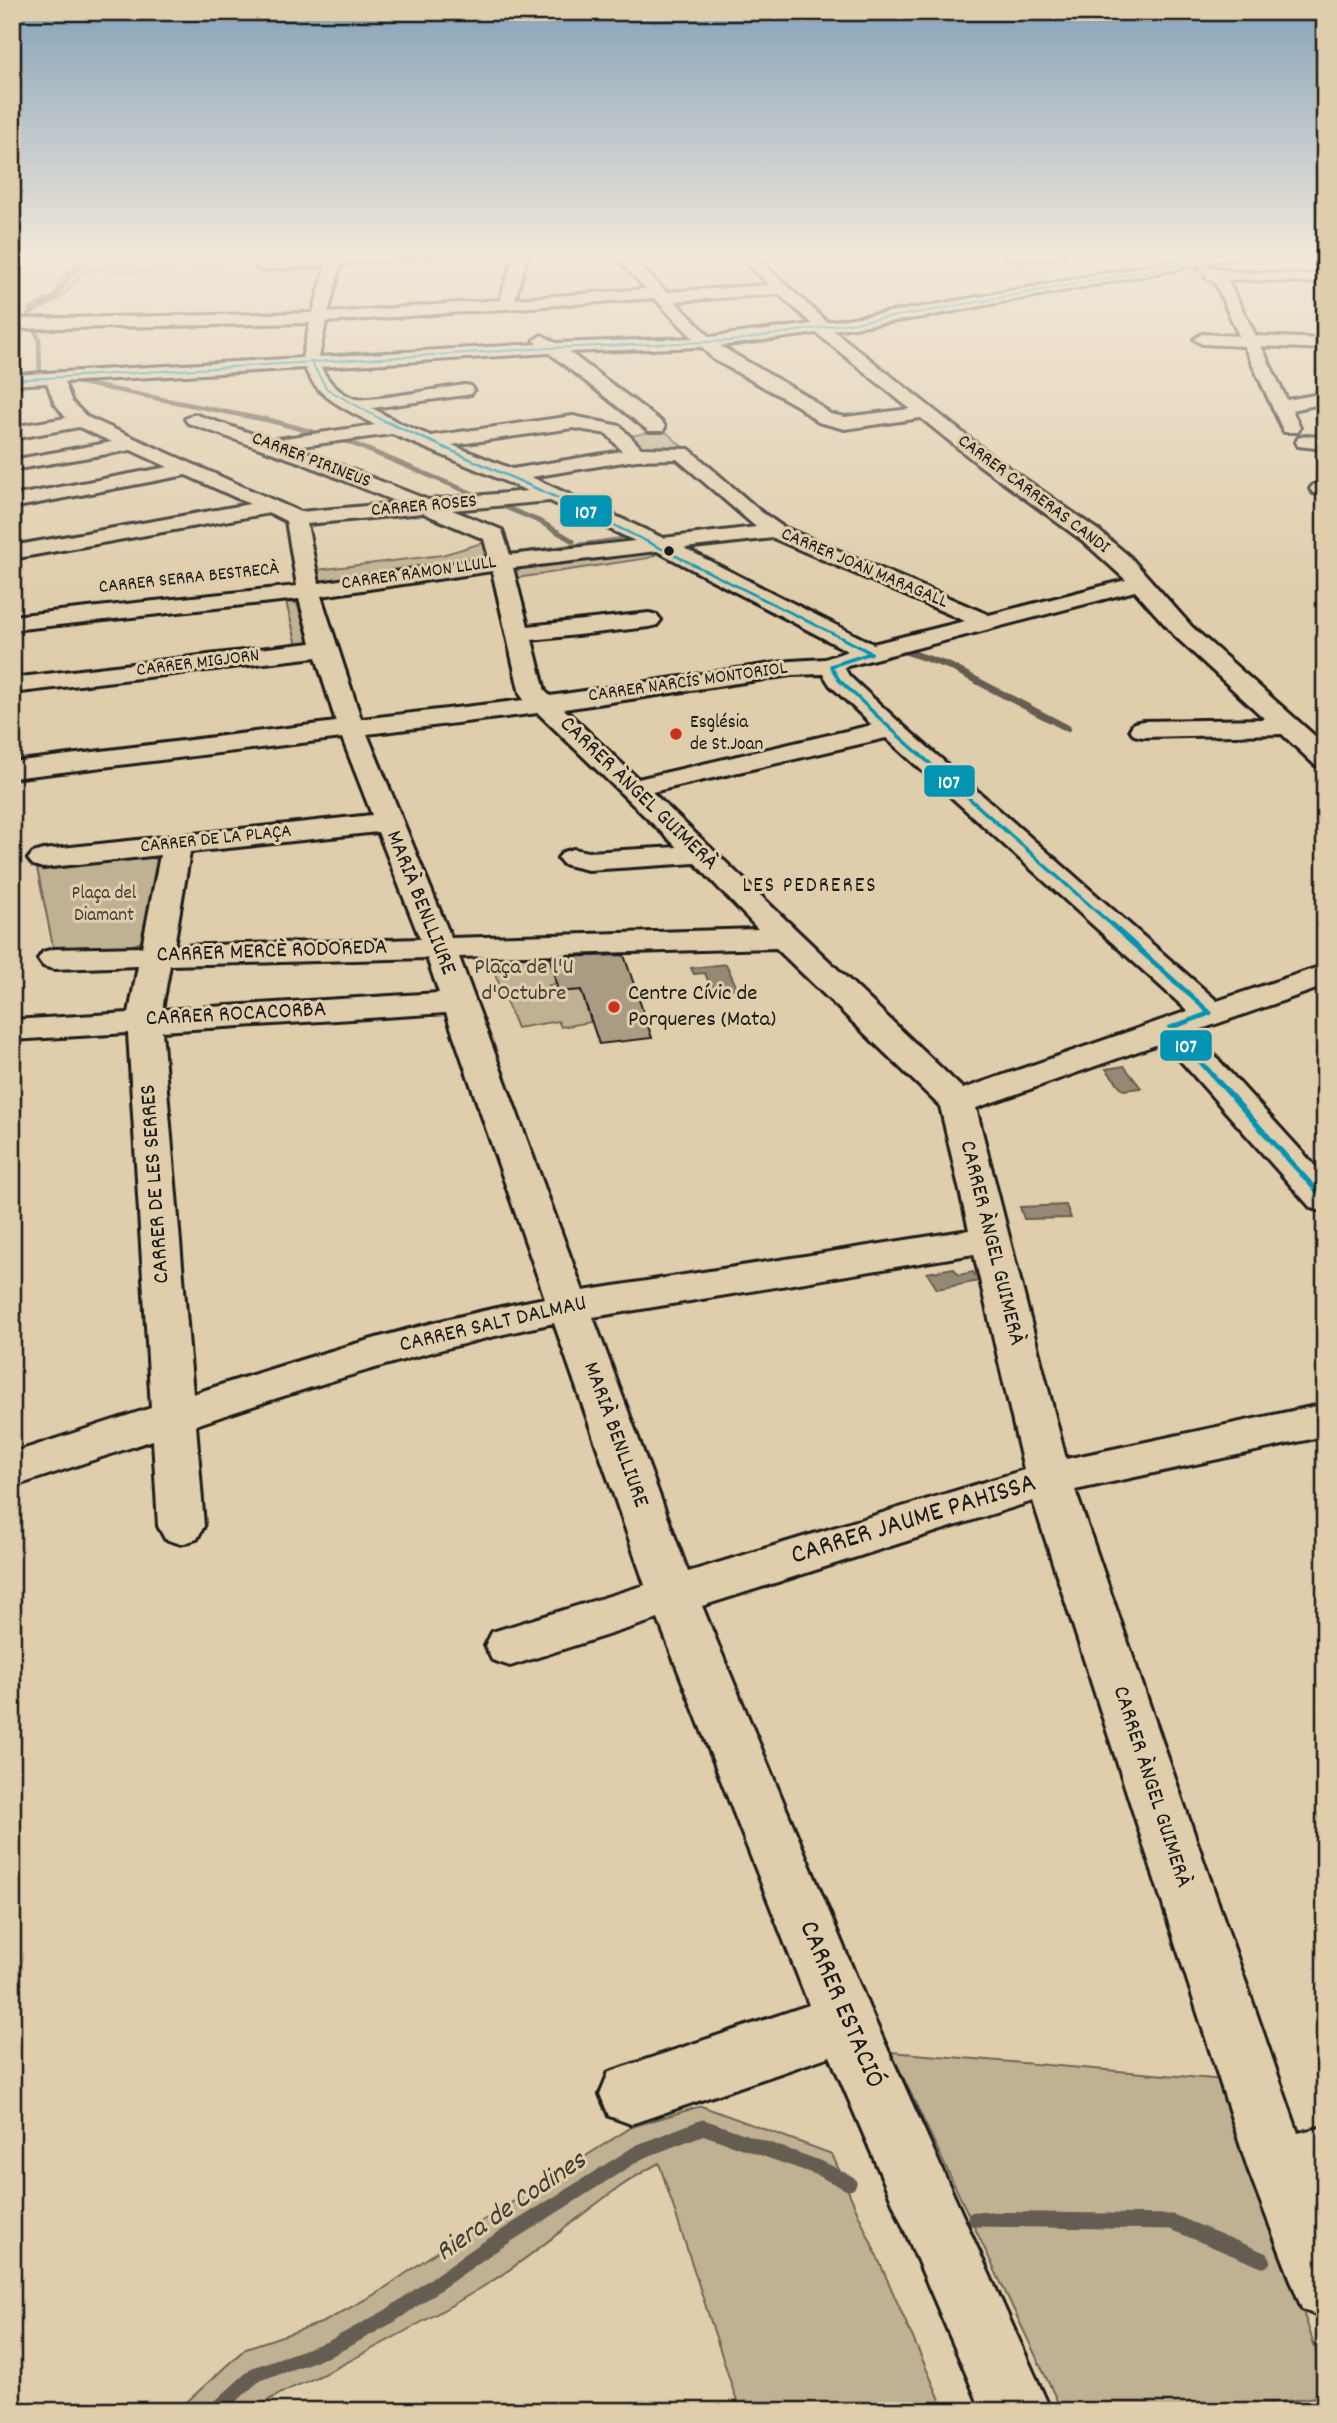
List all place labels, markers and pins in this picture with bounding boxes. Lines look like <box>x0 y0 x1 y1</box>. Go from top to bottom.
unlabelled marker <box>662 544 676 558</box>
place label: Església de St.Joan <box>690 710 763 759</box>
marker: Església de St.Joan <box>668 726 684 742</box>
place label: Centre Cívic de Porqueres (Mata) <box>628 978 776 1037</box>
marker: Centre Cívic de Porqueres (Mata) <box>606 999 622 1015</box>

